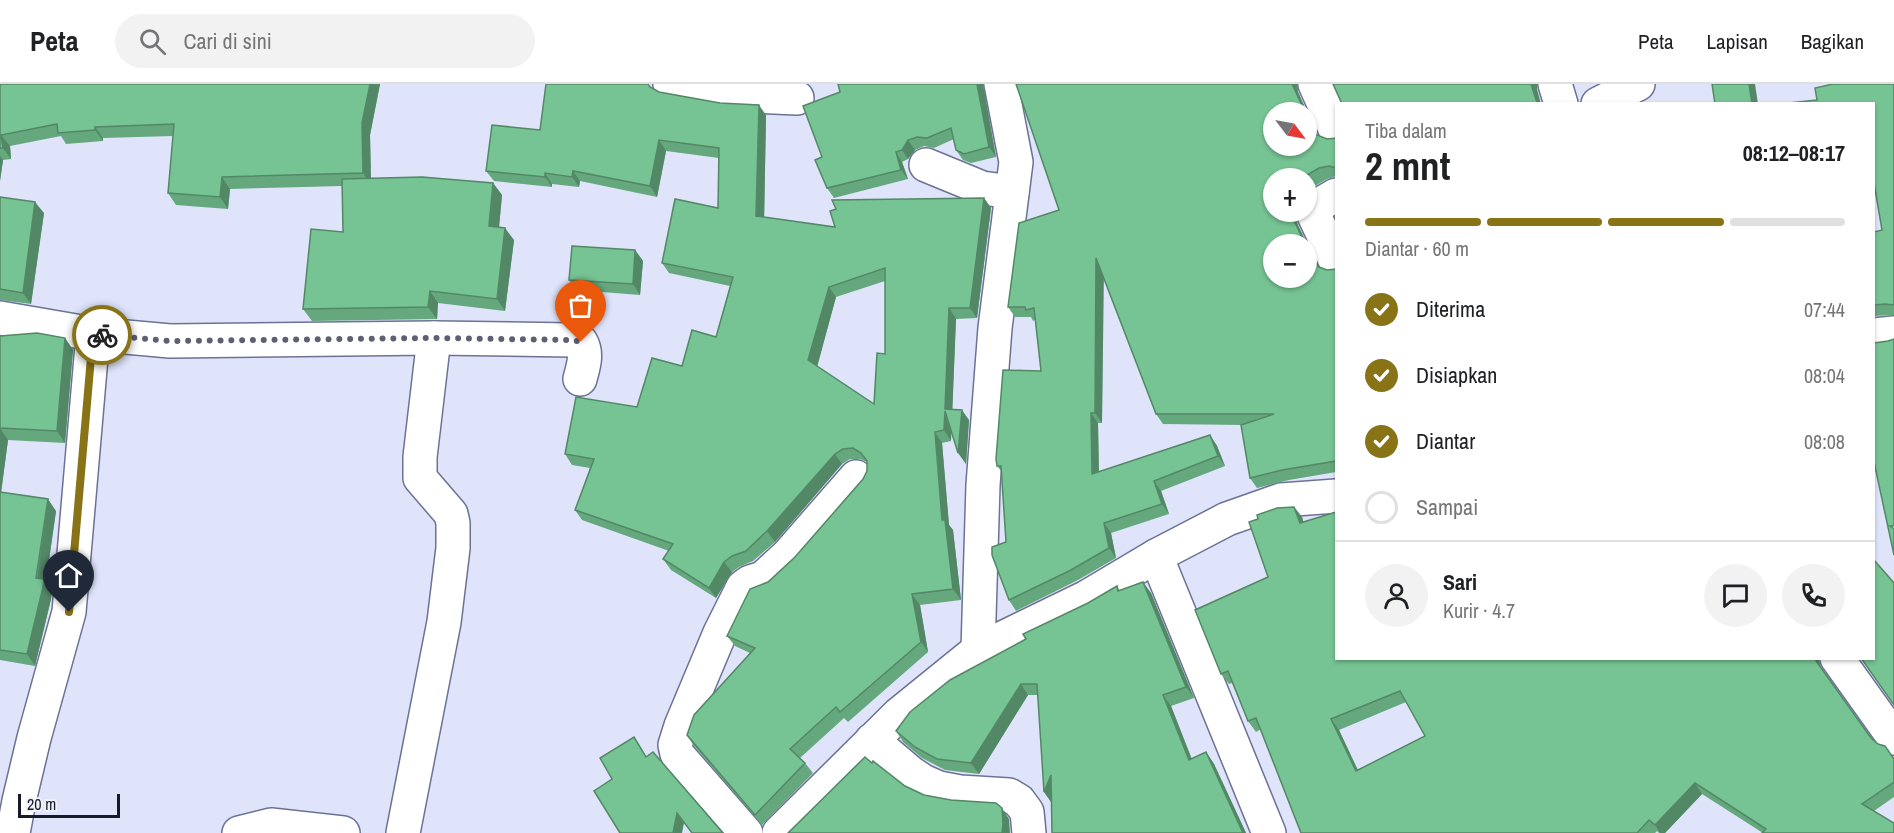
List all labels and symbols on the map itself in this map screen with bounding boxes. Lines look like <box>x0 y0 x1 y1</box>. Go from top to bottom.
north arrow <box>1263 102 1317 156</box>
pin <box>555 280 606 342</box>
courier <box>72 305 132 365</box>
pin <box>43 550 94 612</box>
scale bar <box>18 791 120 818</box>

